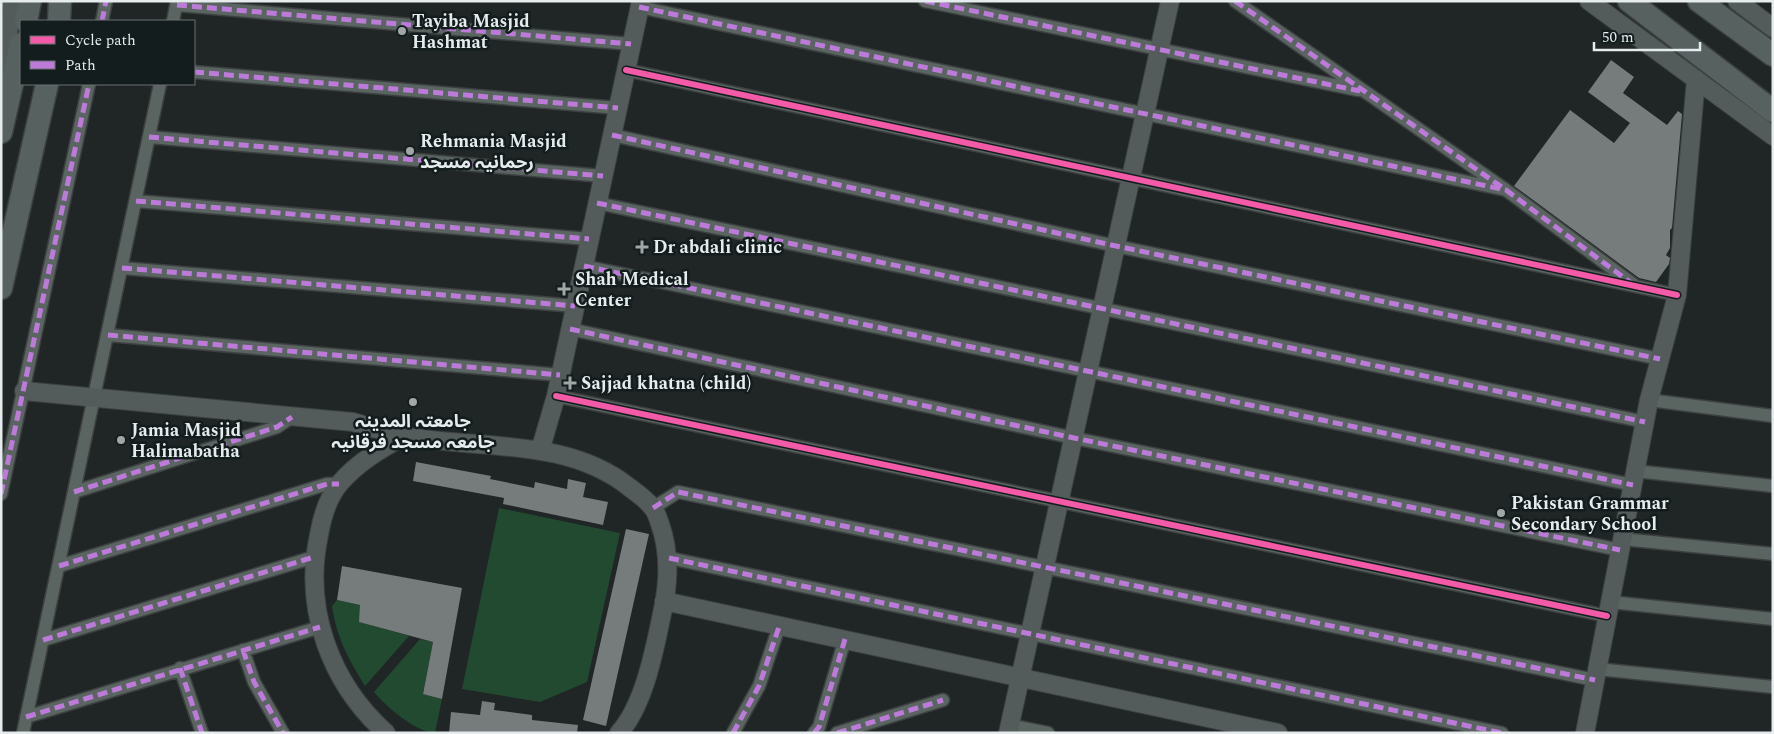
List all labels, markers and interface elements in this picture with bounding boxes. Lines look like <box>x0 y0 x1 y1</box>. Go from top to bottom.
place label: Tayiba Masjid Hashmat <box>412 8 530 56</box>
legend <box>20 20 195 85</box>
scale bar <box>1594 20 1700 52</box>
marker: Tayiba Masjid Hashmat <box>396 25 408 37</box>
text: 50 m <box>1602 26 1634 49</box>
text: Cycle path <box>65 29 136 52</box>
text: Path <box>65 54 96 77</box>
place label: Rehmania Masjid رحمانیہ مسجد <box>420 128 567 176</box>
marker: Rehmania Masjid رحمانیہ مسجد <box>404 145 416 157</box>
place label: Dr abdali clinic <box>653 234 782 261</box>
marker: Dr abdali clinic <box>635 240 649 254</box>
place label: Shah Medical Center <box>575 266 689 314</box>
marker: Shah Medical Center <box>557 282 571 296</box>
place label: Sajjad khatna (child) <box>581 370 751 397</box>
marker: Sajjad khatna (child) <box>563 376 577 390</box>
marker: جامعتہ المدینہ جامعہ مسجد فرقانیہ <box>407 396 419 408</box>
place label: جامعتہ المدینہ جامعہ مسجد فرقانیہ <box>332 408 494 456</box>
place label: Jamia Masjid Halimabatha <box>131 417 242 465</box>
marker: Jamia Masjid Halimabatha <box>115 434 127 446</box>
place label: Pakistan Grammar Secondary School <box>1511 490 1669 538</box>
marker: Pakistan Grammar Secondary School <box>1495 507 1507 519</box>

